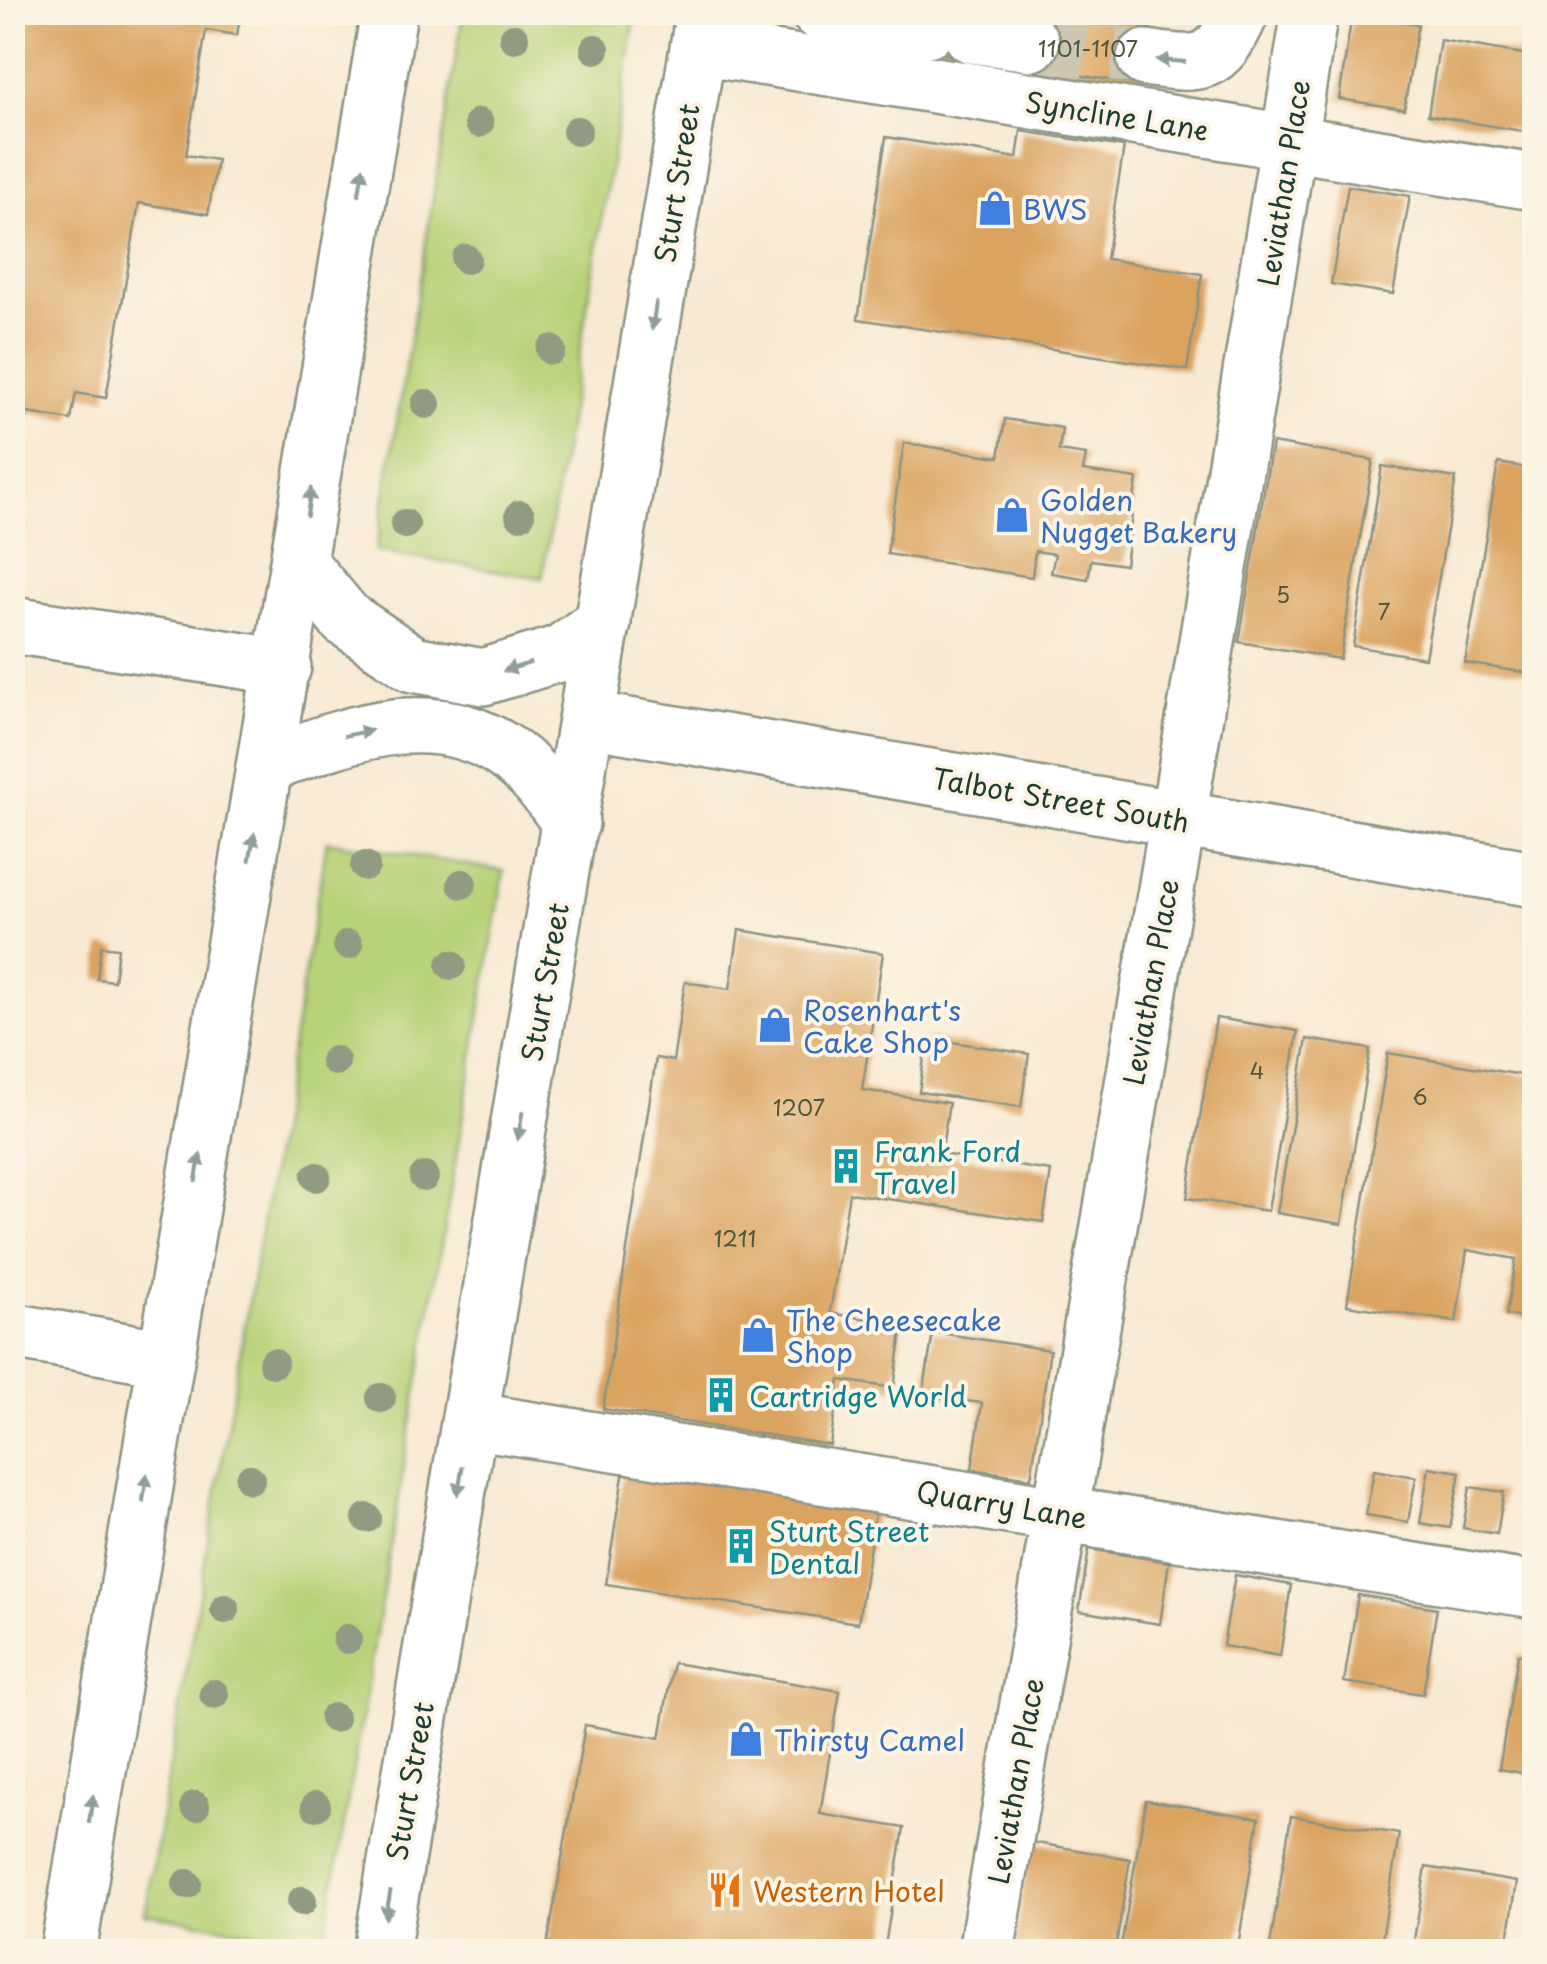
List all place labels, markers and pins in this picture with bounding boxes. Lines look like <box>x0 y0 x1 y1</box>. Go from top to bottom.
place label: BWS <box>1023 187 1087 230</box>
shop icon: BWS <box>976 189 1014 227</box>
place label: Golden Nugget Bakery <box>1040 478 1237 553</box>
shop icon: Golden Nugget Bakery <box>993 496 1031 534</box>
place label: Rosenhart's Cake Shop <box>803 988 961 1063</box>
shop icon: Rosenhart's Cake Shop <box>756 1006 794 1044</box>
place label: Frank Ford Travel <box>874 1129 1021 1204</box>
building icon: Frank Ford Travel <box>827 1147 865 1185</box>
place label: The Cheesecake Shop <box>786 1298 1002 1373</box>
shop icon: The Cheesecake Shop <box>739 1316 777 1354</box>
place label: Cartridge World <box>749 1374 967 1417</box>
building icon: Cartridge World <box>702 1376 740 1414</box>
place label: Sturt Street Dental <box>769 1509 929 1584</box>
building icon: Sturt Street Dental <box>722 1527 760 1565</box>
place label: Thirsty Camel <box>774 1718 965 1761</box>
shop icon: Thirsty Camel <box>727 1720 765 1758</box>
place label: Western Hotel <box>753 1869 945 1912</box>
restaurant icon: Western Hotel <box>706 1871 744 1909</box>

